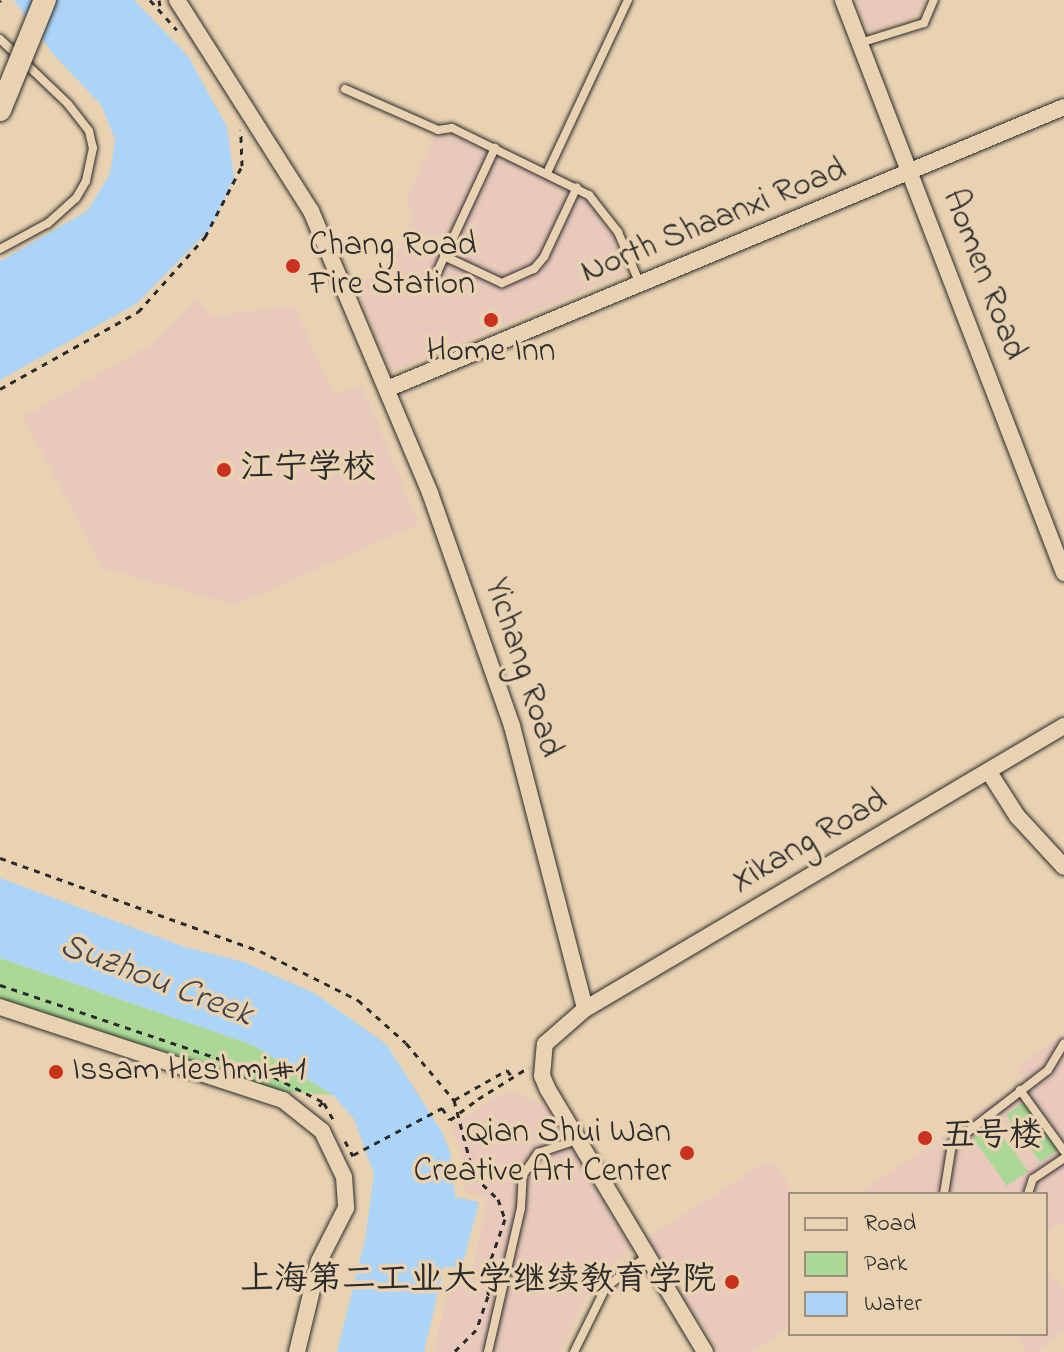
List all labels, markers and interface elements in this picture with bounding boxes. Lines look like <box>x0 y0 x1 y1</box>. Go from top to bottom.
street label: North Shaanxi Road <box>575 150 853 294</box>
street label: Aomen Road <box>932 184 1034 366</box>
place label: Chang Road Fire Station <box>309 226 477 306</box>
marker: Chang Road Fire Station <box>284 257 302 275</box>
marker: Home Inn <box>482 311 500 329</box>
place label: Home Inn <box>426 333 556 373</box>
place label: 江宁学校 <box>240 450 376 490</box>
marker: 江宁学校 <box>215 461 233 479</box>
street label: Yichang Road <box>474 573 570 763</box>
street label: Xikang Road <box>725 781 895 903</box>
water label: Suzhou Creek <box>54 924 258 1038</box>
place label: Issam Heshmi#1 <box>72 1052 306 1092</box>
marker: Issam Heshmi#1 <box>47 1063 65 1081</box>
place label: Qian Shui Wan Creative Art Center <box>414 1113 671 1192</box>
place label: 五号楼 <box>941 1118 1043 1158</box>
marker: 五号楼 <box>916 1129 934 1147</box>
marker: Qian Shui Wan Creative Art Center <box>678 1144 696 1162</box>
legend <box>788 1192 1048 1336</box>
text: Road <box>864 1207 916 1242</box>
text: Park <box>864 1247 907 1282</box>
place label: 上海第二工业大学继续教育学院 <box>240 1262 716 1302</box>
marker: 上海第二工业大学继续教育学院 <box>723 1273 741 1291</box>
text: Water <box>864 1287 922 1322</box>

